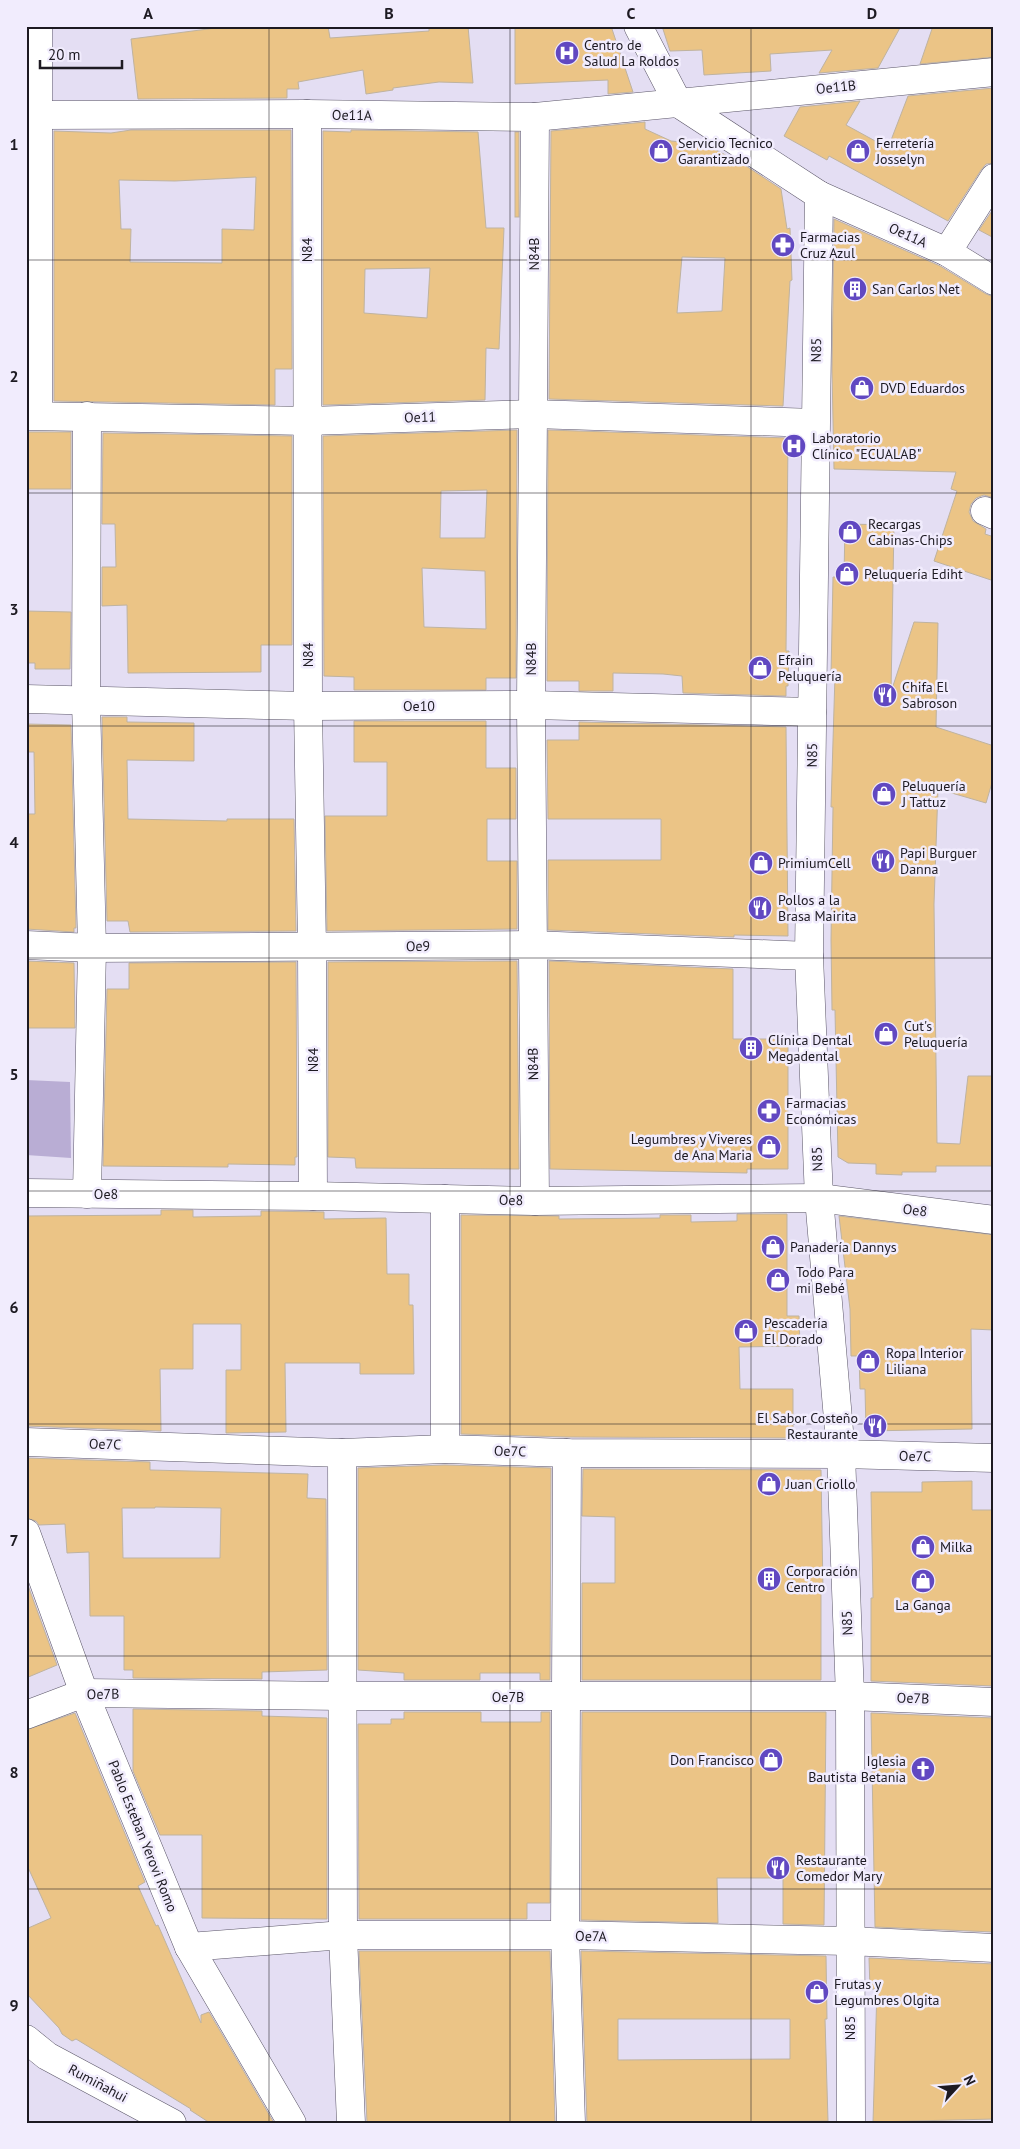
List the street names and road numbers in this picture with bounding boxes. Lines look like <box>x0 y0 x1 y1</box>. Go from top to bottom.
street label: Oe11B <box>815 76 857 98</box>
street label: Oe11A <box>332 106 373 124</box>
street label: Oe11A <box>886 219 931 252</box>
street label: N84 <box>298 237 316 262</box>
street label: N84B <box>525 238 543 270</box>
street label: N85 <box>807 338 825 362</box>
street label: Oe11 <box>404 407 436 427</box>
street label: N84 <box>299 642 317 667</box>
street label: N84B <box>522 643 540 675</box>
street label: Oe10 <box>403 697 435 715</box>
street label: N85 <box>803 743 821 767</box>
street label: Oe9 <box>406 937 430 955</box>
street label: N84 <box>304 1047 322 1072</box>
street label: N84B <box>524 1047 542 1081</box>
street label: N85 <box>808 1146 826 1172</box>
street label: Oe8 <box>94 1185 118 1203</box>
street label: Oe8 <box>499 1191 523 1209</box>
street label: Oe8 <box>902 1200 928 1220</box>
street label: Oe7C <box>89 1434 121 1454</box>
street label: Oe7C <box>494 1441 526 1461</box>
street label: Oe7C <box>899 1447 931 1465</box>
street label: N85 <box>838 1610 856 1636</box>
street label: Oe7B <box>87 1685 119 1703</box>
street label: Oe7B <box>492 1688 524 1706</box>
street label: Oe7B <box>896 1688 930 1708</box>
street label: Pablo Esteban Yerovi Romo <box>104 1758 182 1914</box>
street label: Oe7A <box>575 1927 608 1945</box>
street label: N85 <box>841 2016 859 2040</box>
street label: Rumiñahui <box>65 2060 131 2106</box>

